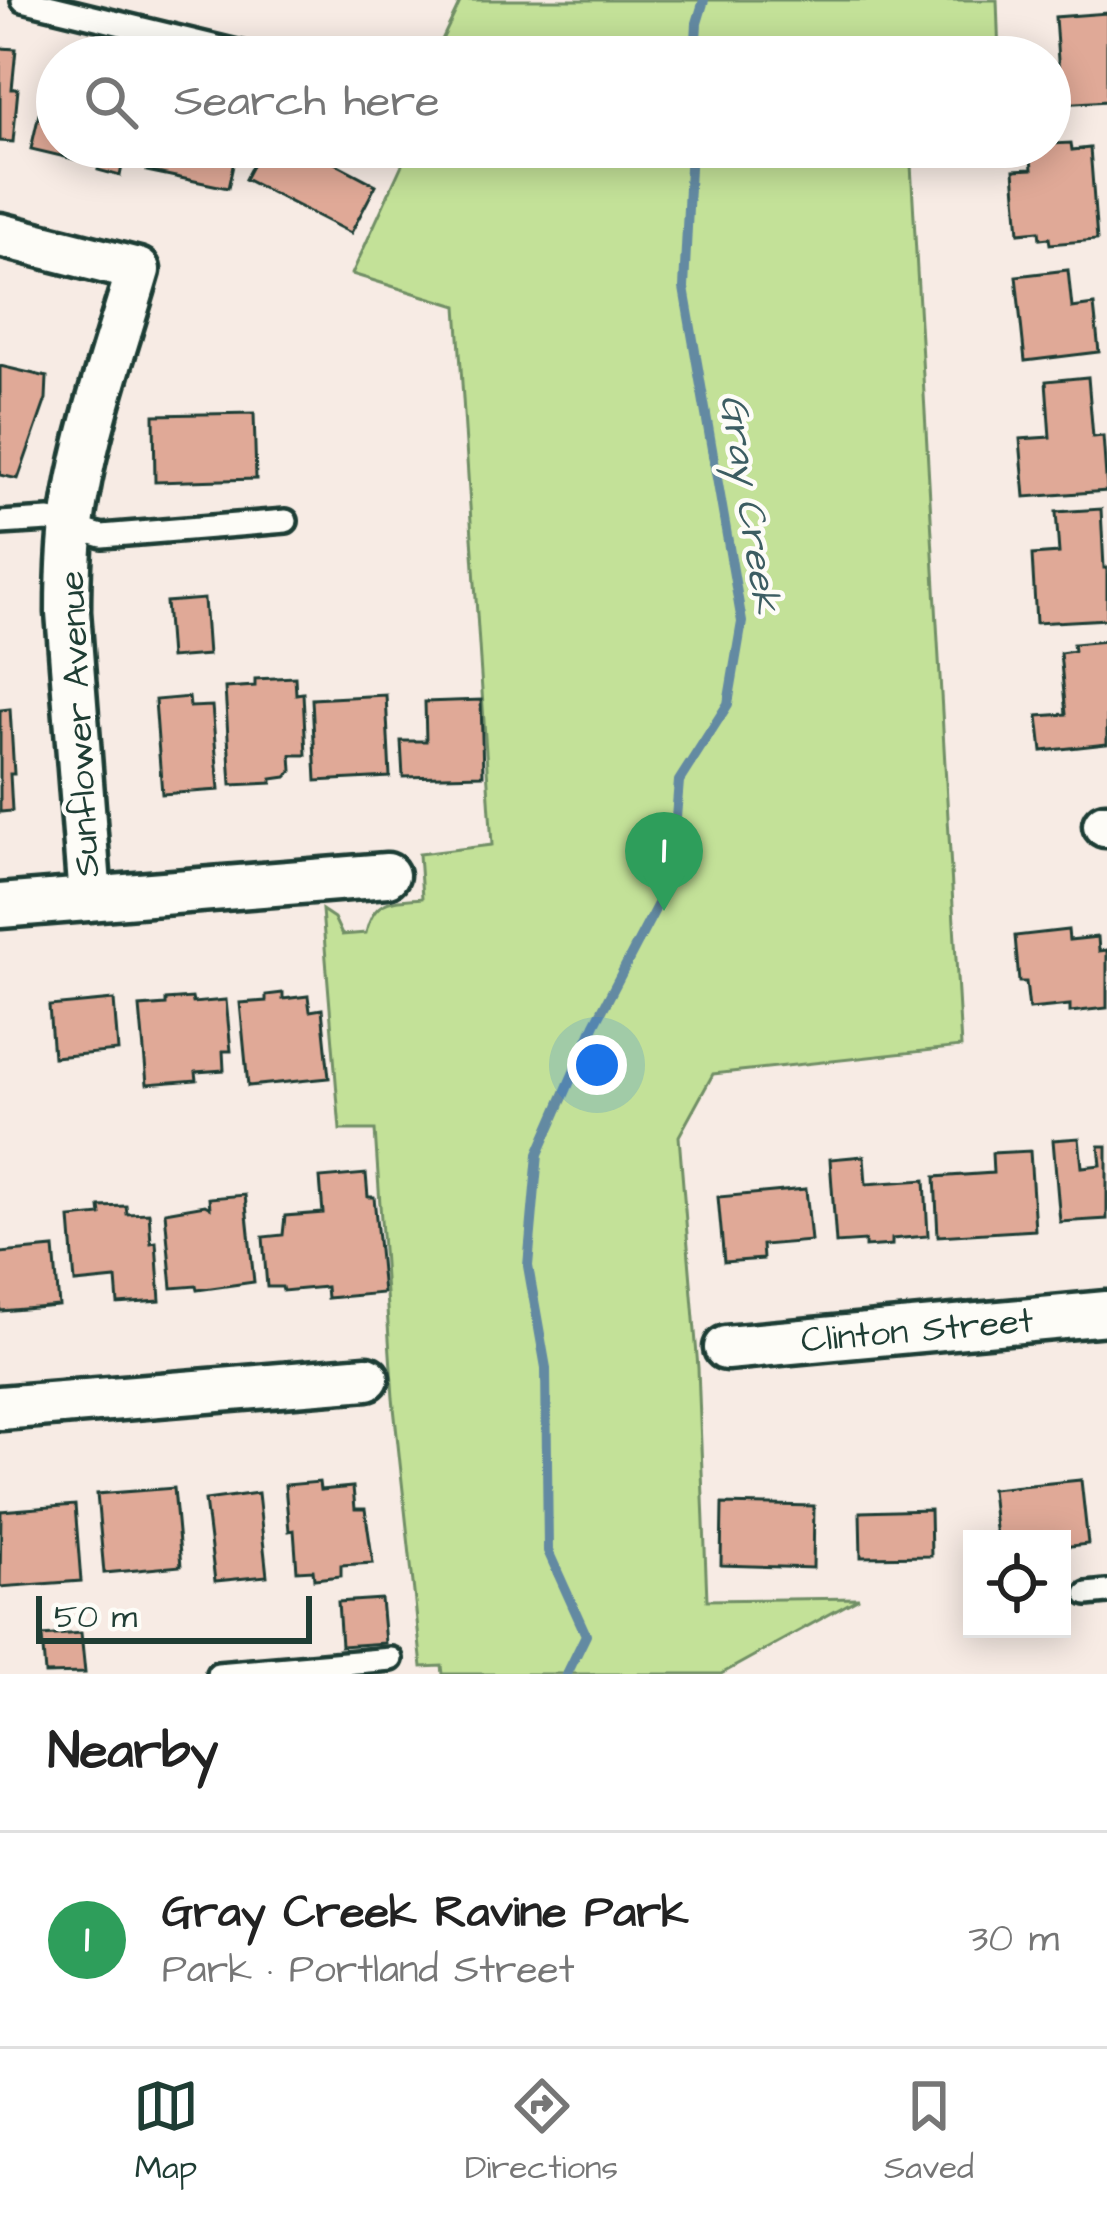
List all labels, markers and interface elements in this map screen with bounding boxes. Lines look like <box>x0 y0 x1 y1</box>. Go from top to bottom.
search box <box>36 36 1071 168</box>
icon: search <box>78 69 144 135</box>
text: Search here <box>174 71 440 133</box>
water label: Gray Creek <box>704 391 793 618</box>
street label: Sunflower Avenue <box>47 570 113 878</box>
pin: 1 <box>625 812 703 911</box>
your location <box>567 1035 627 1095</box>
street label: Clinton Street <box>799 1295 1036 1367</box>
map controls <box>963 1530 1071 1638</box>
button: locate <box>963 1530 1071 1638</box>
scale bar <box>36 1590 312 1643</box>
text: 50 m <box>54 1594 137 1640</box>
text: Nearby <box>48 1717 218 1788</box>
text: Gray Creek Ravine Park <box>162 1882 689 1944</box>
text: 1 <box>85 1913 90 1967</box>
text: 30 m <box>969 1913 1059 1967</box>
text: Park · Portland Street <box>162 1944 574 1998</box>
tab: Map <box>133 2073 199 2191</box>
tab: Directions <box>465 2073 618 2191</box>
tab: Saved <box>884 2073 974 2191</box>

